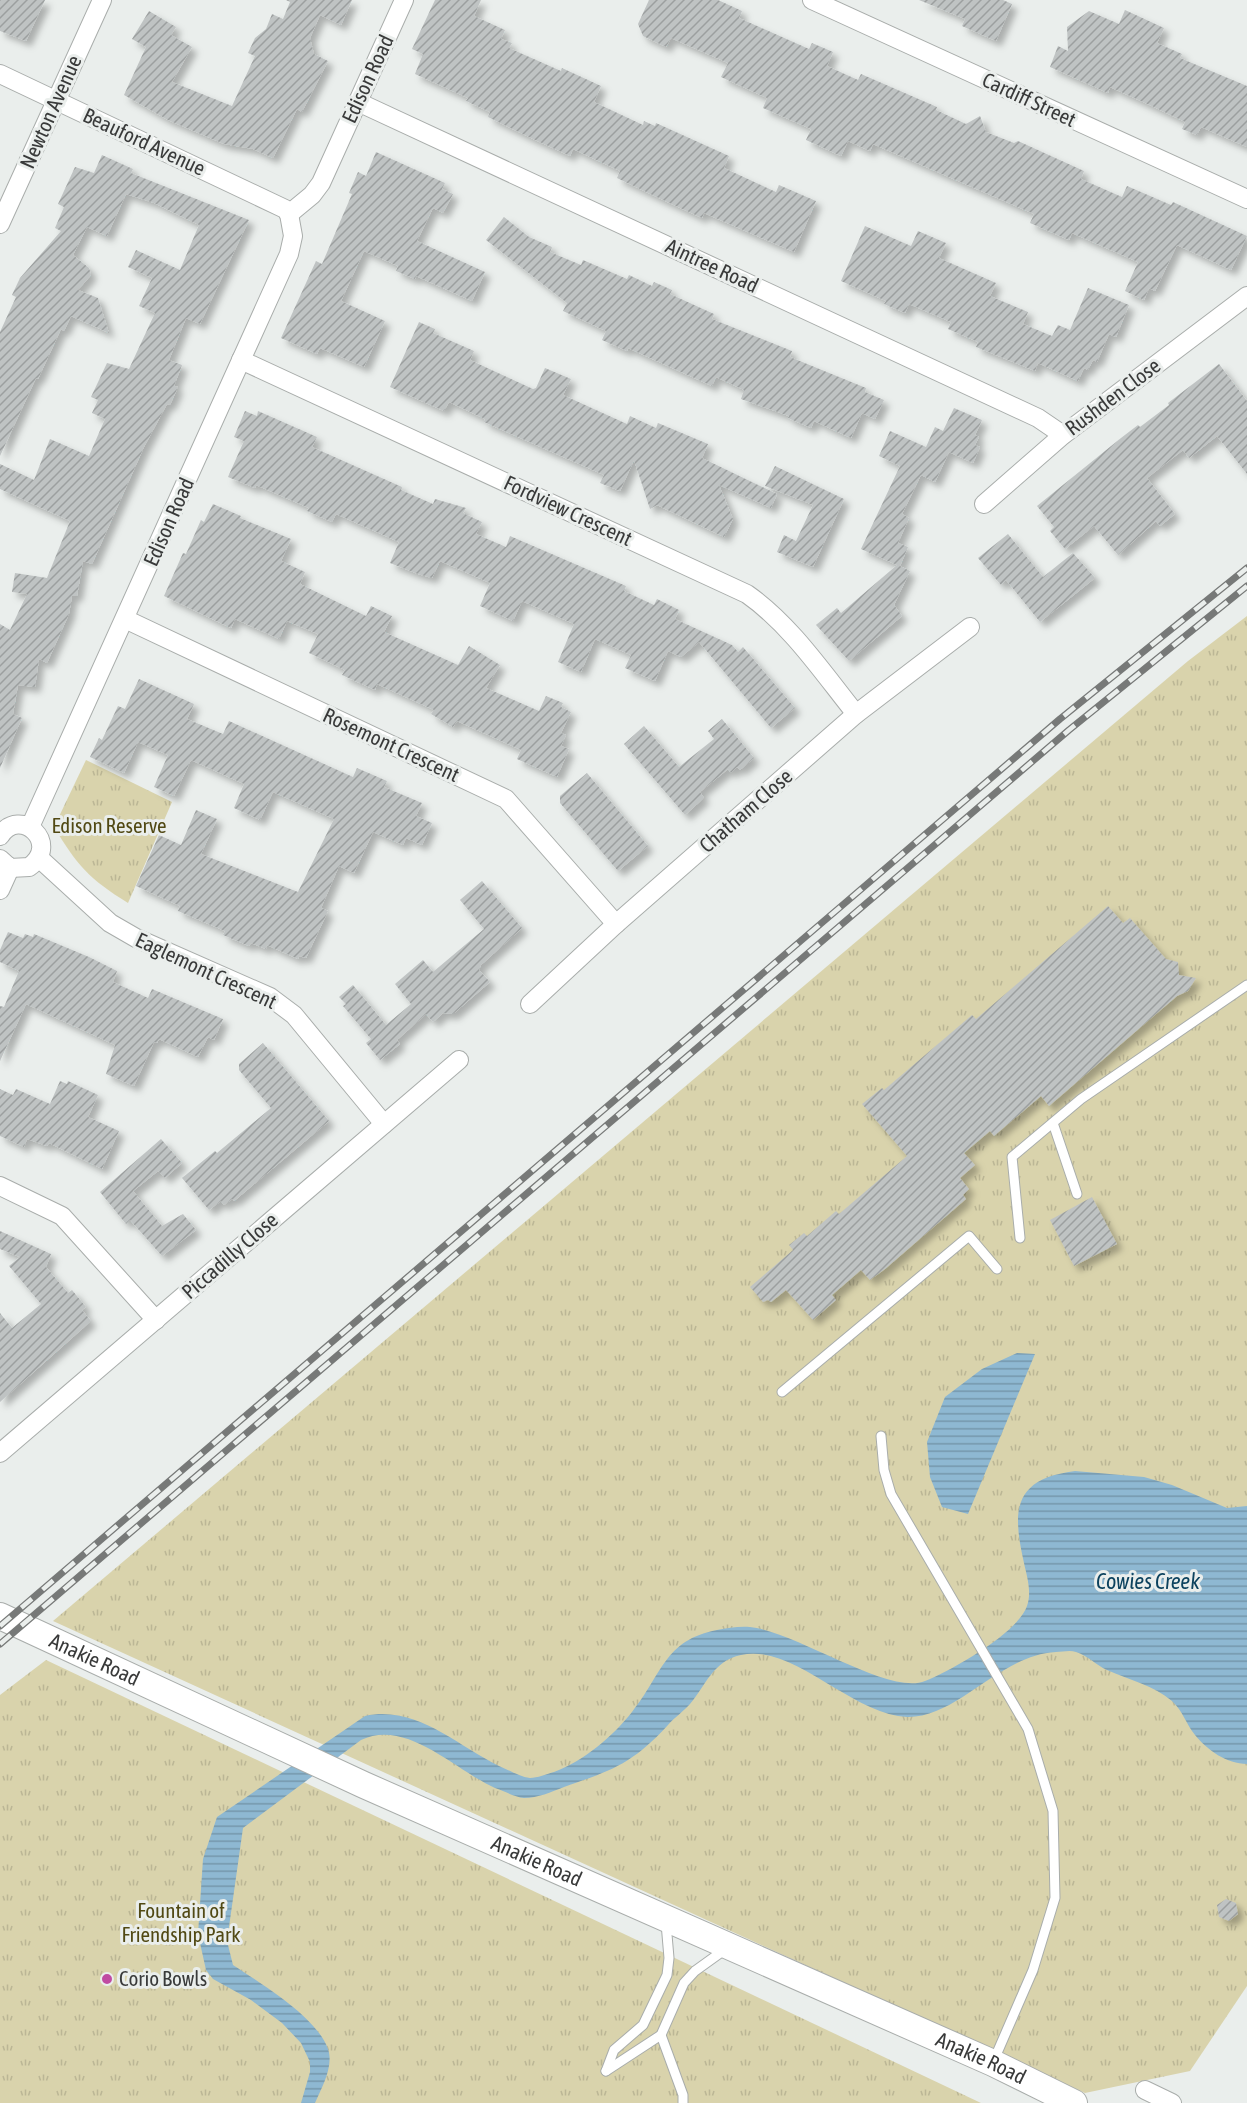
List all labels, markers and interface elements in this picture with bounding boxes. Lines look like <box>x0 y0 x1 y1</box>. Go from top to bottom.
street label: Edison Road <box>336 31 398 126</box>
street label: Newton Avenue <box>14 51 86 172</box>
street label: Cardiff Street <box>979 67 1080 131</box>
street label: Beauford Avenue <box>79 102 209 180</box>
street label: Aintree Road <box>662 233 763 297</box>
street label: Rushden Close <box>1060 353 1165 440</box>
street label: Fordview Crescent <box>501 470 636 550</box>
street label: Edison Road <box>138 474 198 569</box>
street label: Rosemont Crescent <box>319 702 463 786</box>
street label: Chatham Close <box>694 763 797 857</box>
park label: Edison Reserve <box>51 813 167 837</box>
street label: Eaglemont Crescent <box>132 927 281 1013</box>
street label: Piccadilly Close <box>177 1207 282 1303</box>
water label: Cowies Creek <box>1096 1568 1200 1594</box>
street label: Anakie Road <box>46 1628 143 1690</box>
street label: Anakie Road <box>488 1830 586 1891</box>
park label: Fountain of Friendship Park <box>121 1898 241 1946</box>
place label: Corio Bowls <box>119 1966 207 1990</box>
marker: Corio Bowls <box>100 1972 114 1986</box>
street label: Anakie Road <box>933 2026 1030 2088</box>

